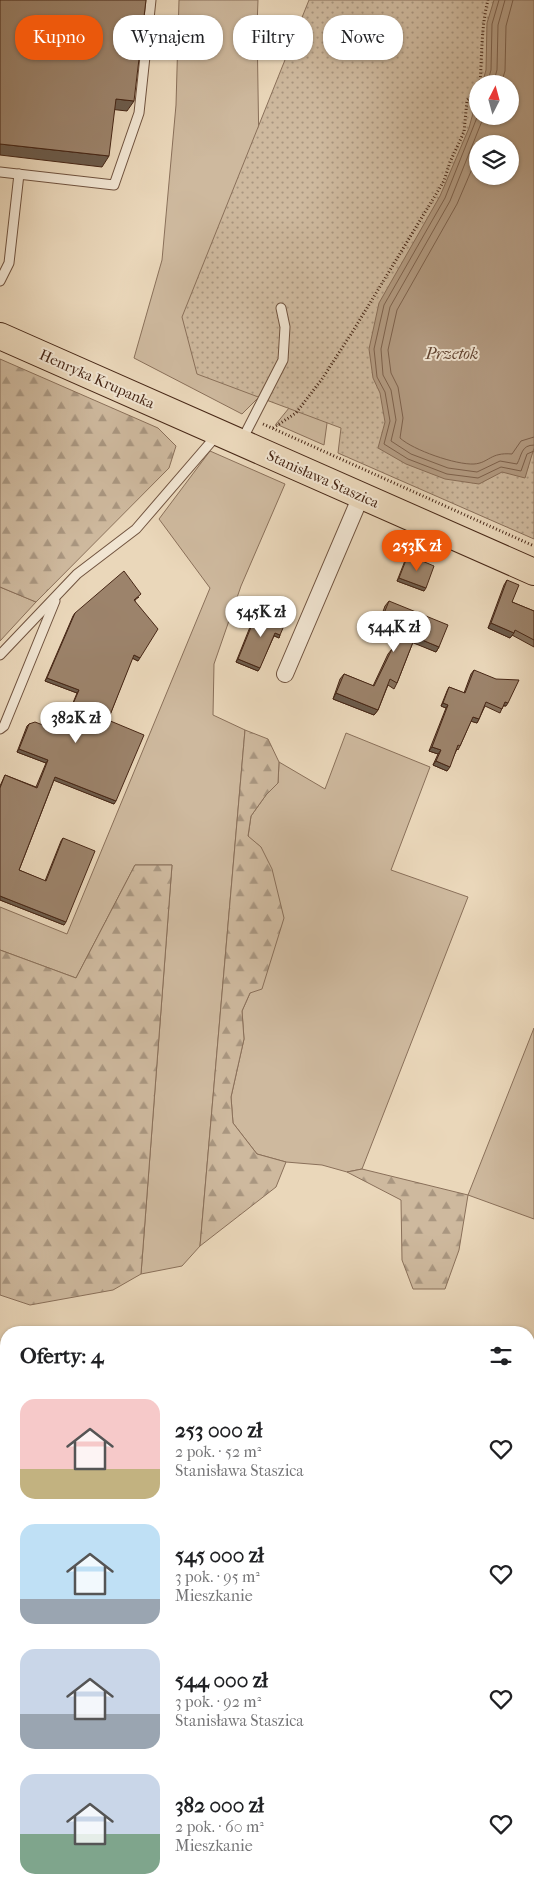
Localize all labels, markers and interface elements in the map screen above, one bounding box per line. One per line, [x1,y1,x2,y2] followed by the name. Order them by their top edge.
[15,15,103,60] chip: Kupno
[113,15,223,60] chip: Wynajem
[233,15,313,60] chip: Filtry
[323,15,403,60] chip: Nowe
[469,75,519,125] north arrow
[469,75,519,185] map controls
[469,135,519,185] button: layers
[425,344,478,363] water label: Przetok
[37,346,158,413] street label: Henryka Krupanka
[264,446,383,512] street label: Stanisława Staszica
[371,530,463,572] pin: 253K zł
[393,536,441,555] text: 253K zł
[215,596,307,638] pin: 545K zł
[236,602,286,621] text: 545K zł
[348,610,440,653] pin: 544K zł
[368,617,420,636] text: 544K zł
[30,702,122,744] pin: 382K zł
[51,708,101,727] text: 382K zł
[487,1342,515,1370] icon: filters
[20,1344,103,1368] text: Oferty: 4
[175,1418,262,1442] text: 253 000 zł
[60,1419,120,1479] icon: home
[487,1435,515,1463] icon: heart
[175,1442,261,1461] text: 2 pok. · 52 m²
[175,1461,304,1480] text: Stanisława Staszica
[175,1543,264,1567] text: 545 000 zł
[60,1544,120,1604] icon: home
[487,1560,515,1588] icon: heart
[175,1567,260,1586] text: 3 pok. · 95 m²
[175,1586,253,1605] text: Mieszkanie
[175,1668,268,1692] text: 544 000 zł
[60,1669,120,1729] icon: home
[487,1685,515,1713] icon: heart
[175,1692,261,1711] text: 3 pok. · 92 m²
[175,1711,304,1730] text: Stanisława Staszica
[175,1793,264,1817] text: 382 000 zł
[60,1794,120,1854] icon: home
[487,1810,515,1838] icon: heart
[175,1817,264,1836] text: 2 pok. · 60 m²
[175,1836,253,1855] text: Mieszkanie

